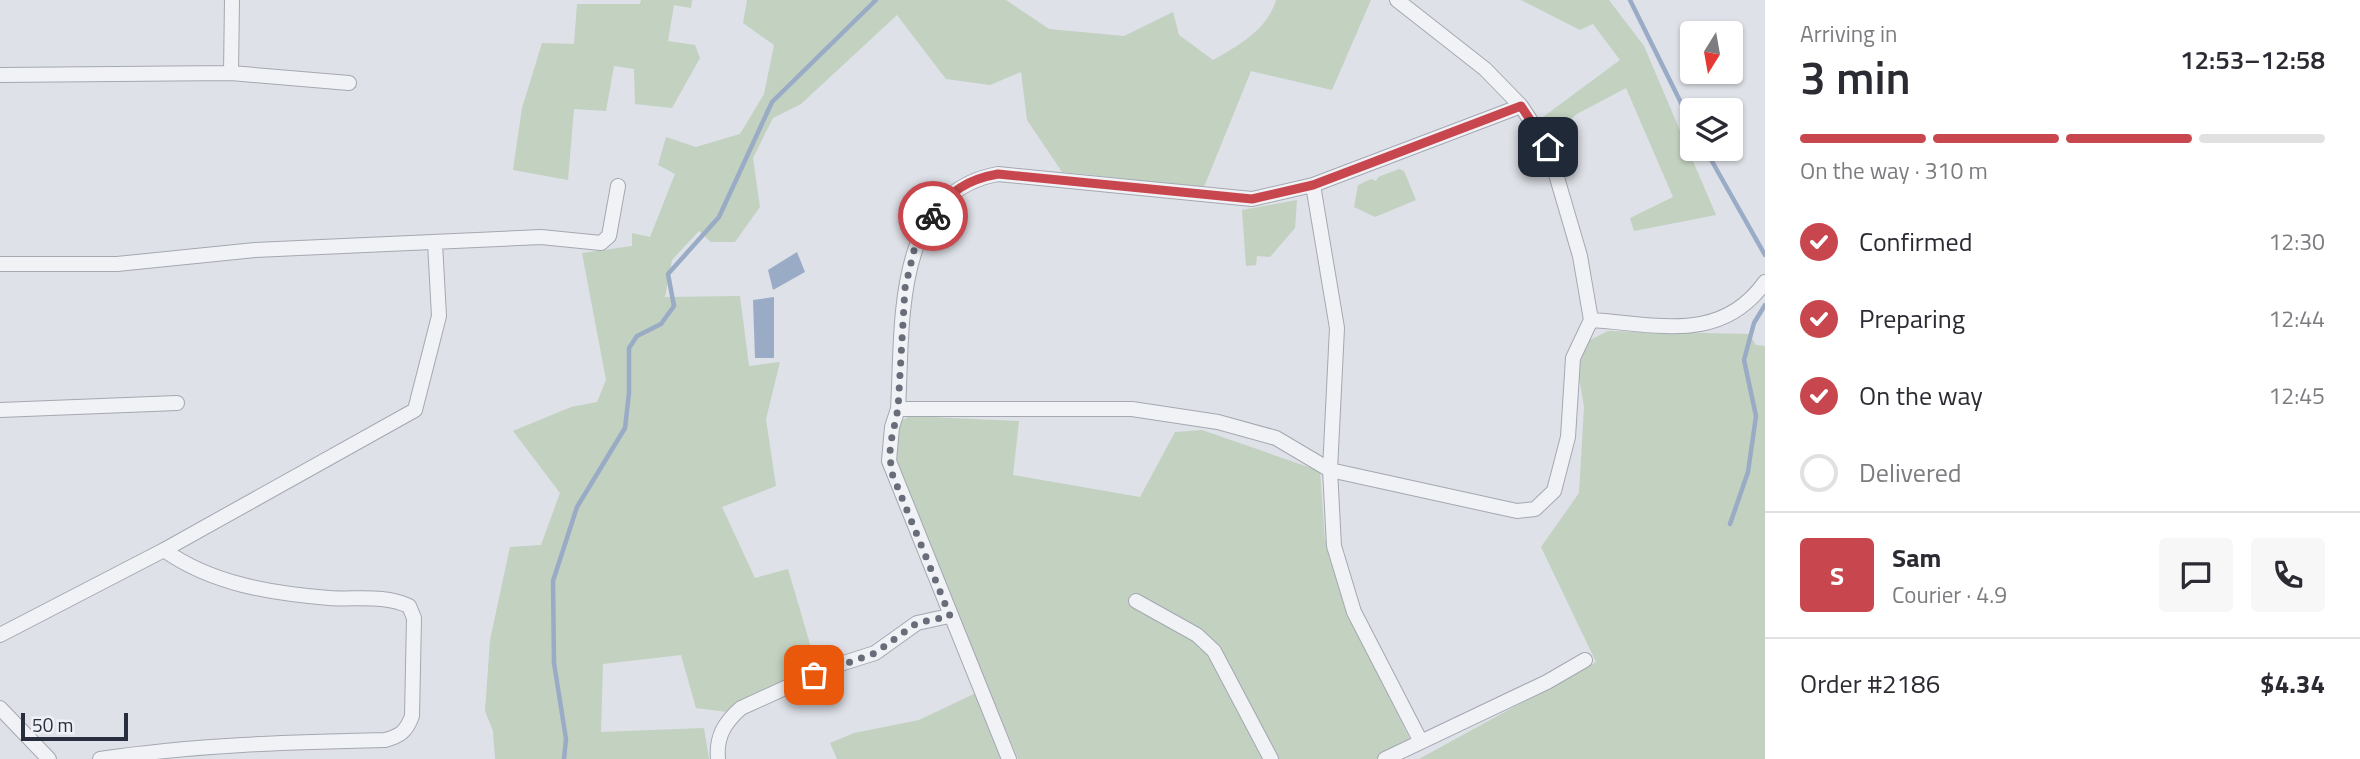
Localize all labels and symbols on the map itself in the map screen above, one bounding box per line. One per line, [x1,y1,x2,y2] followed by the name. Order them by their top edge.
[1680,21,1743,84] north arrow
[1518,117,1578,177] pin
[898,181,968,251] courier
[784,645,844,705] pin
[21,710,128,742] scale bar

